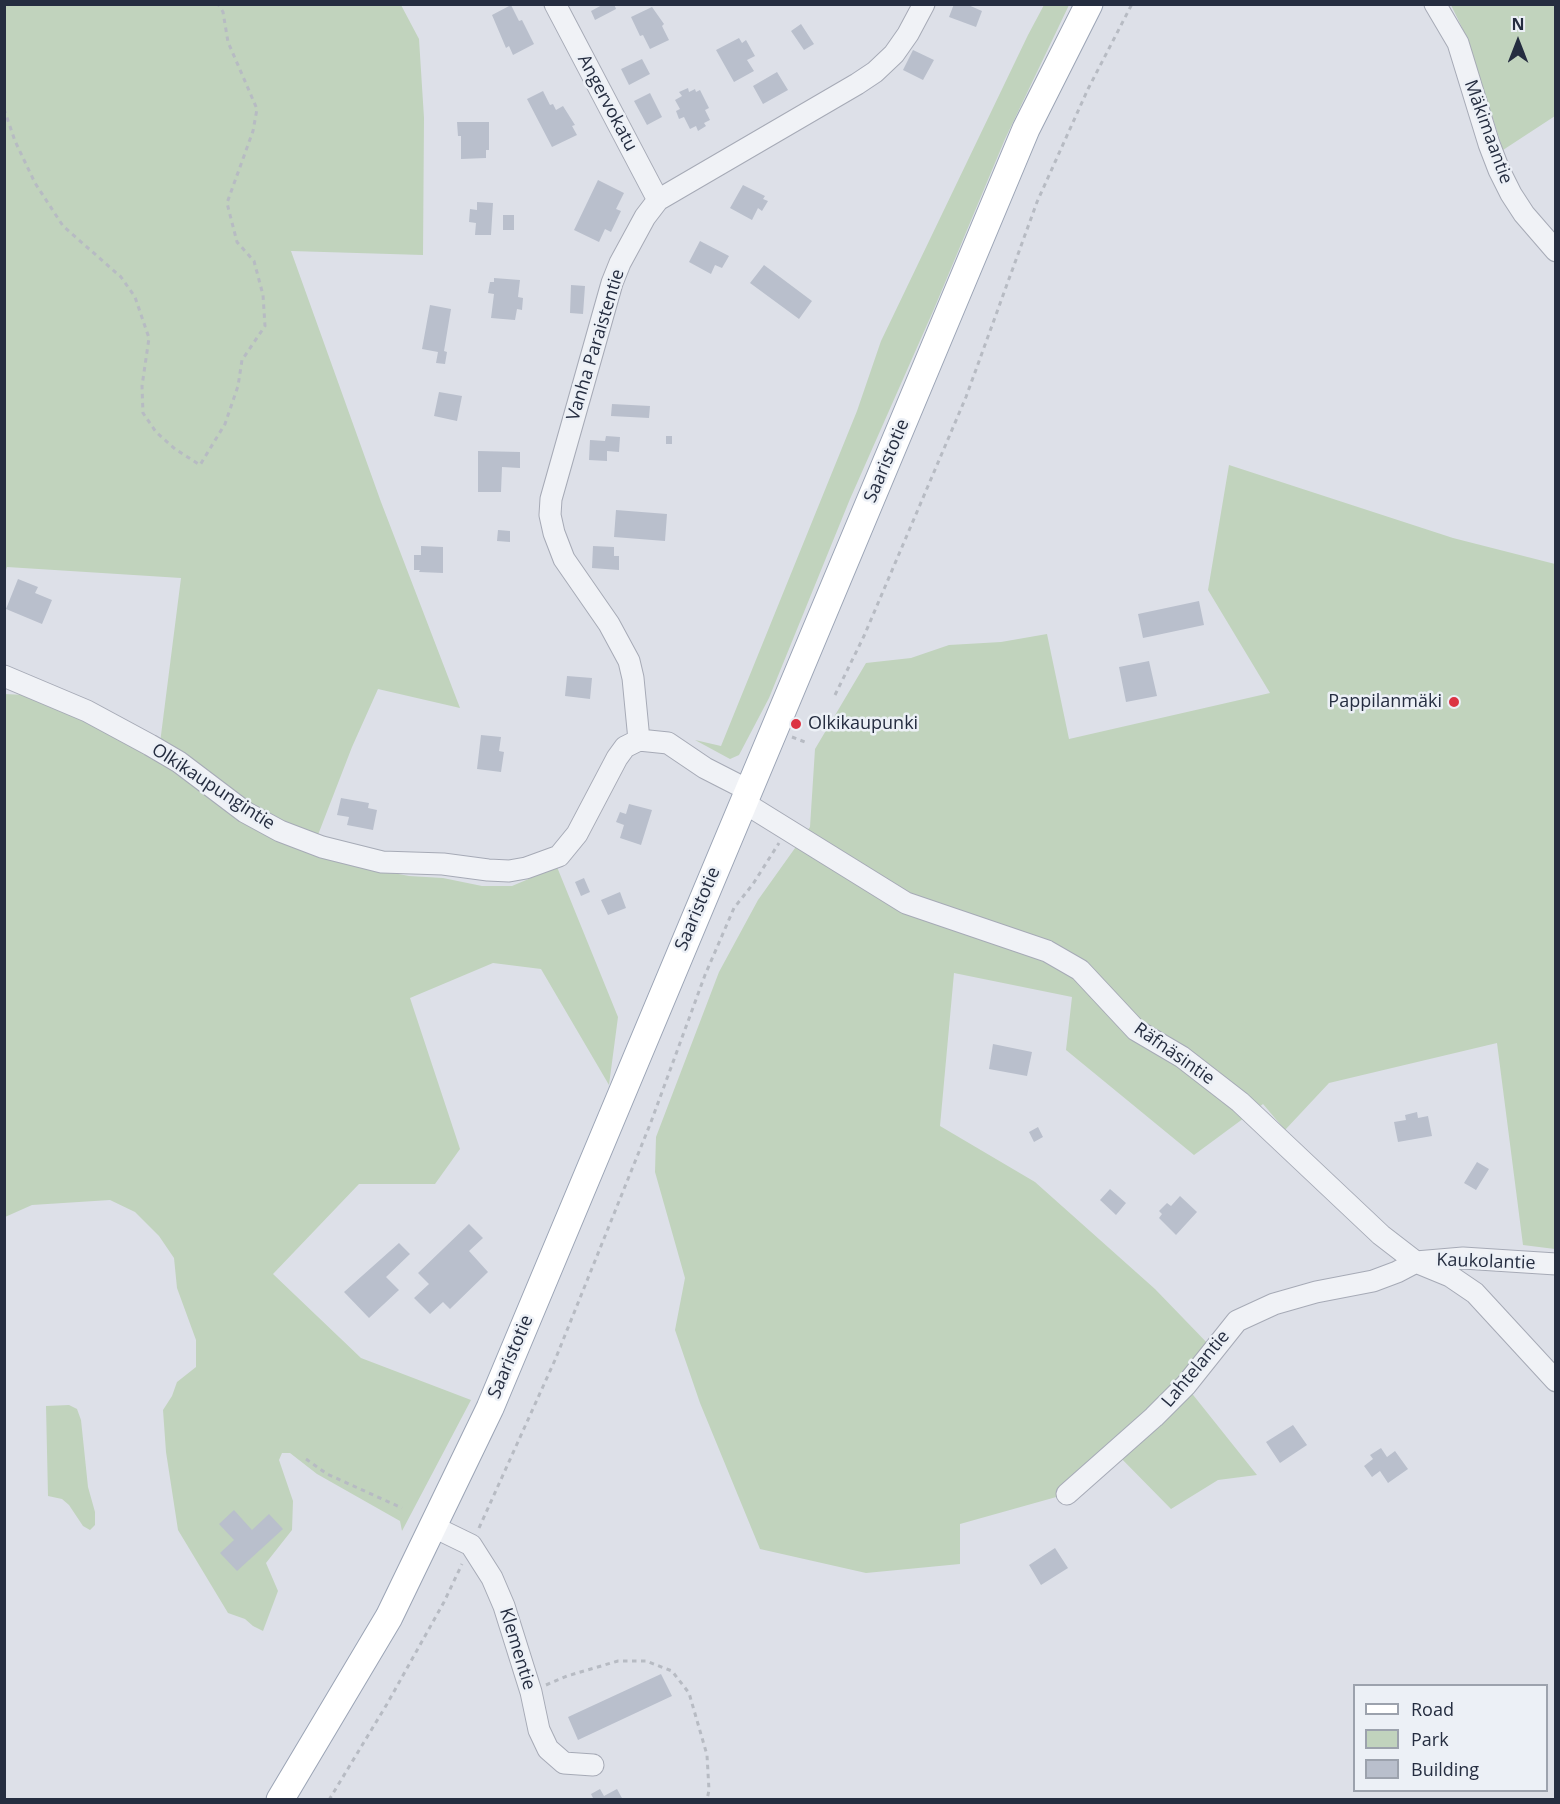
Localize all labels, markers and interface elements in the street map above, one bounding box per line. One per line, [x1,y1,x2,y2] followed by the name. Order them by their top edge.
[1488,12,1548,72] north arrow
[1511,13,1525,35] text: N
[572,51,642,155] street label: Angervokatu
[1459,77,1517,187] street label: Mäkimaantie
[563,267,629,423] street label: Vanha Paraistentie
[860,416,914,506] street label: Saaristotie
[1328,691,1442,713] place label: Pappilanmäki
[1447,695,1461,709] marker: Pappilanmäki
[808,713,918,735] place label: Olkikaupunki
[789,717,803,731] marker: Olkikaupunki
[147,739,279,835] street label: Olkikaupungintie
[671,864,725,954] street label: Saaristotie
[1130,1018,1218,1090] street label: Räfnäsintie
[1436,1249,1536,1275] street label: Kaukolantie
[484,1312,538,1402] street label: Saaristotie
[1158,1326,1234,1412] street label: Lahtelantie
[494,1605,540,1693] street label: Klementie
[1353,1684,1548,1792] legend
[1411,1697,1454,1721] text: Road
[1411,1727,1449,1751] text: Park
[1411,1757,1479,1781] text: Building

